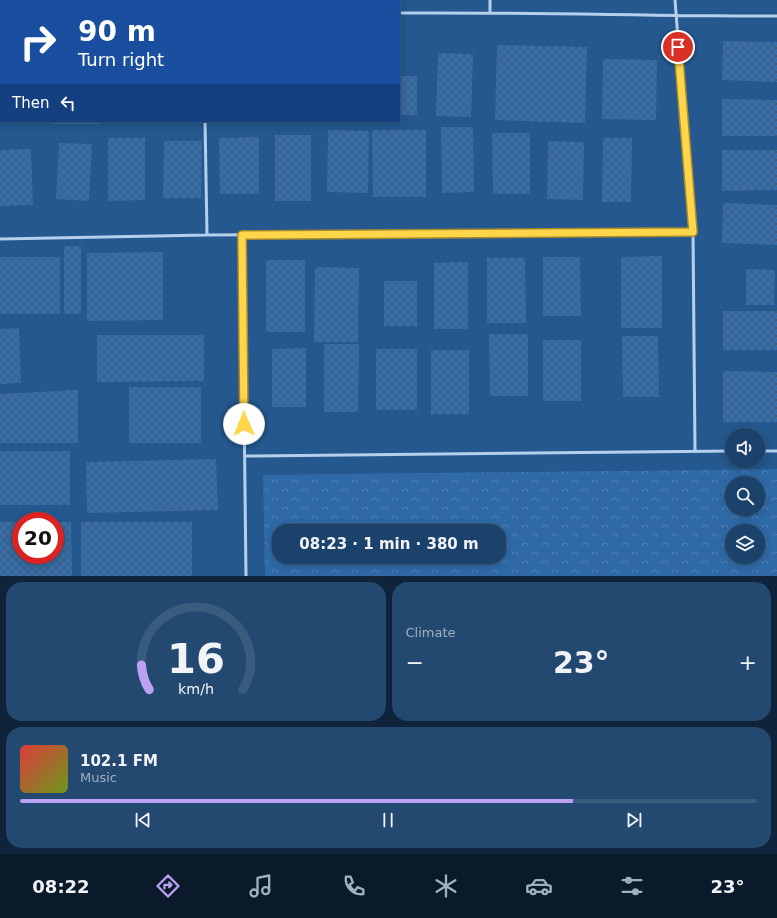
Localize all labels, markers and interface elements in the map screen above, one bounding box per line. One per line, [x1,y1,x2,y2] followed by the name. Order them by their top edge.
[78,15,156,48] text: 90 m
[12,16,64,68] icon: right
[661,30,695,64] pin
[667,36,689,58] icon: arrive
[78,49,164,70] text: Turn right
[57,92,79,114] icon: left
[12,94,49,112] text: Then
[223,403,265,445] position arrow
[725,428,765,564] map controls
[725,428,765,468] button: sound
[725,476,765,516] button: search
[12,512,64,564] speed limit sign: 20
[725,524,765,564] button: layers
[299,535,479,553] text: 08:23 · 1 min · 380 m
[406,625,456,640] text: Climate
[167,633,225,682] text: 16
[553,645,610,680] text: 23°
[406,650,424,675] text: −
[739,650,757,675] text: +
[178,680,214,696] text: km/h
[80,752,158,770] text: 102.1 FM
[80,770,117,785] text: Music
[132,809,154,831] icon: previous
[377,809,399,831] icon: pause
[623,809,645,831] icon: next
[154,872,182,900] icon: directions
[247,872,275,900] icon: music
[340,872,368,900] icon: phone
[432,872,460,900] icon: climate
[525,872,553,900] icon: car
[618,872,646,900] icon: filters
[32,876,90,897] text: 08:22
[711,876,745,897] text: 23°

